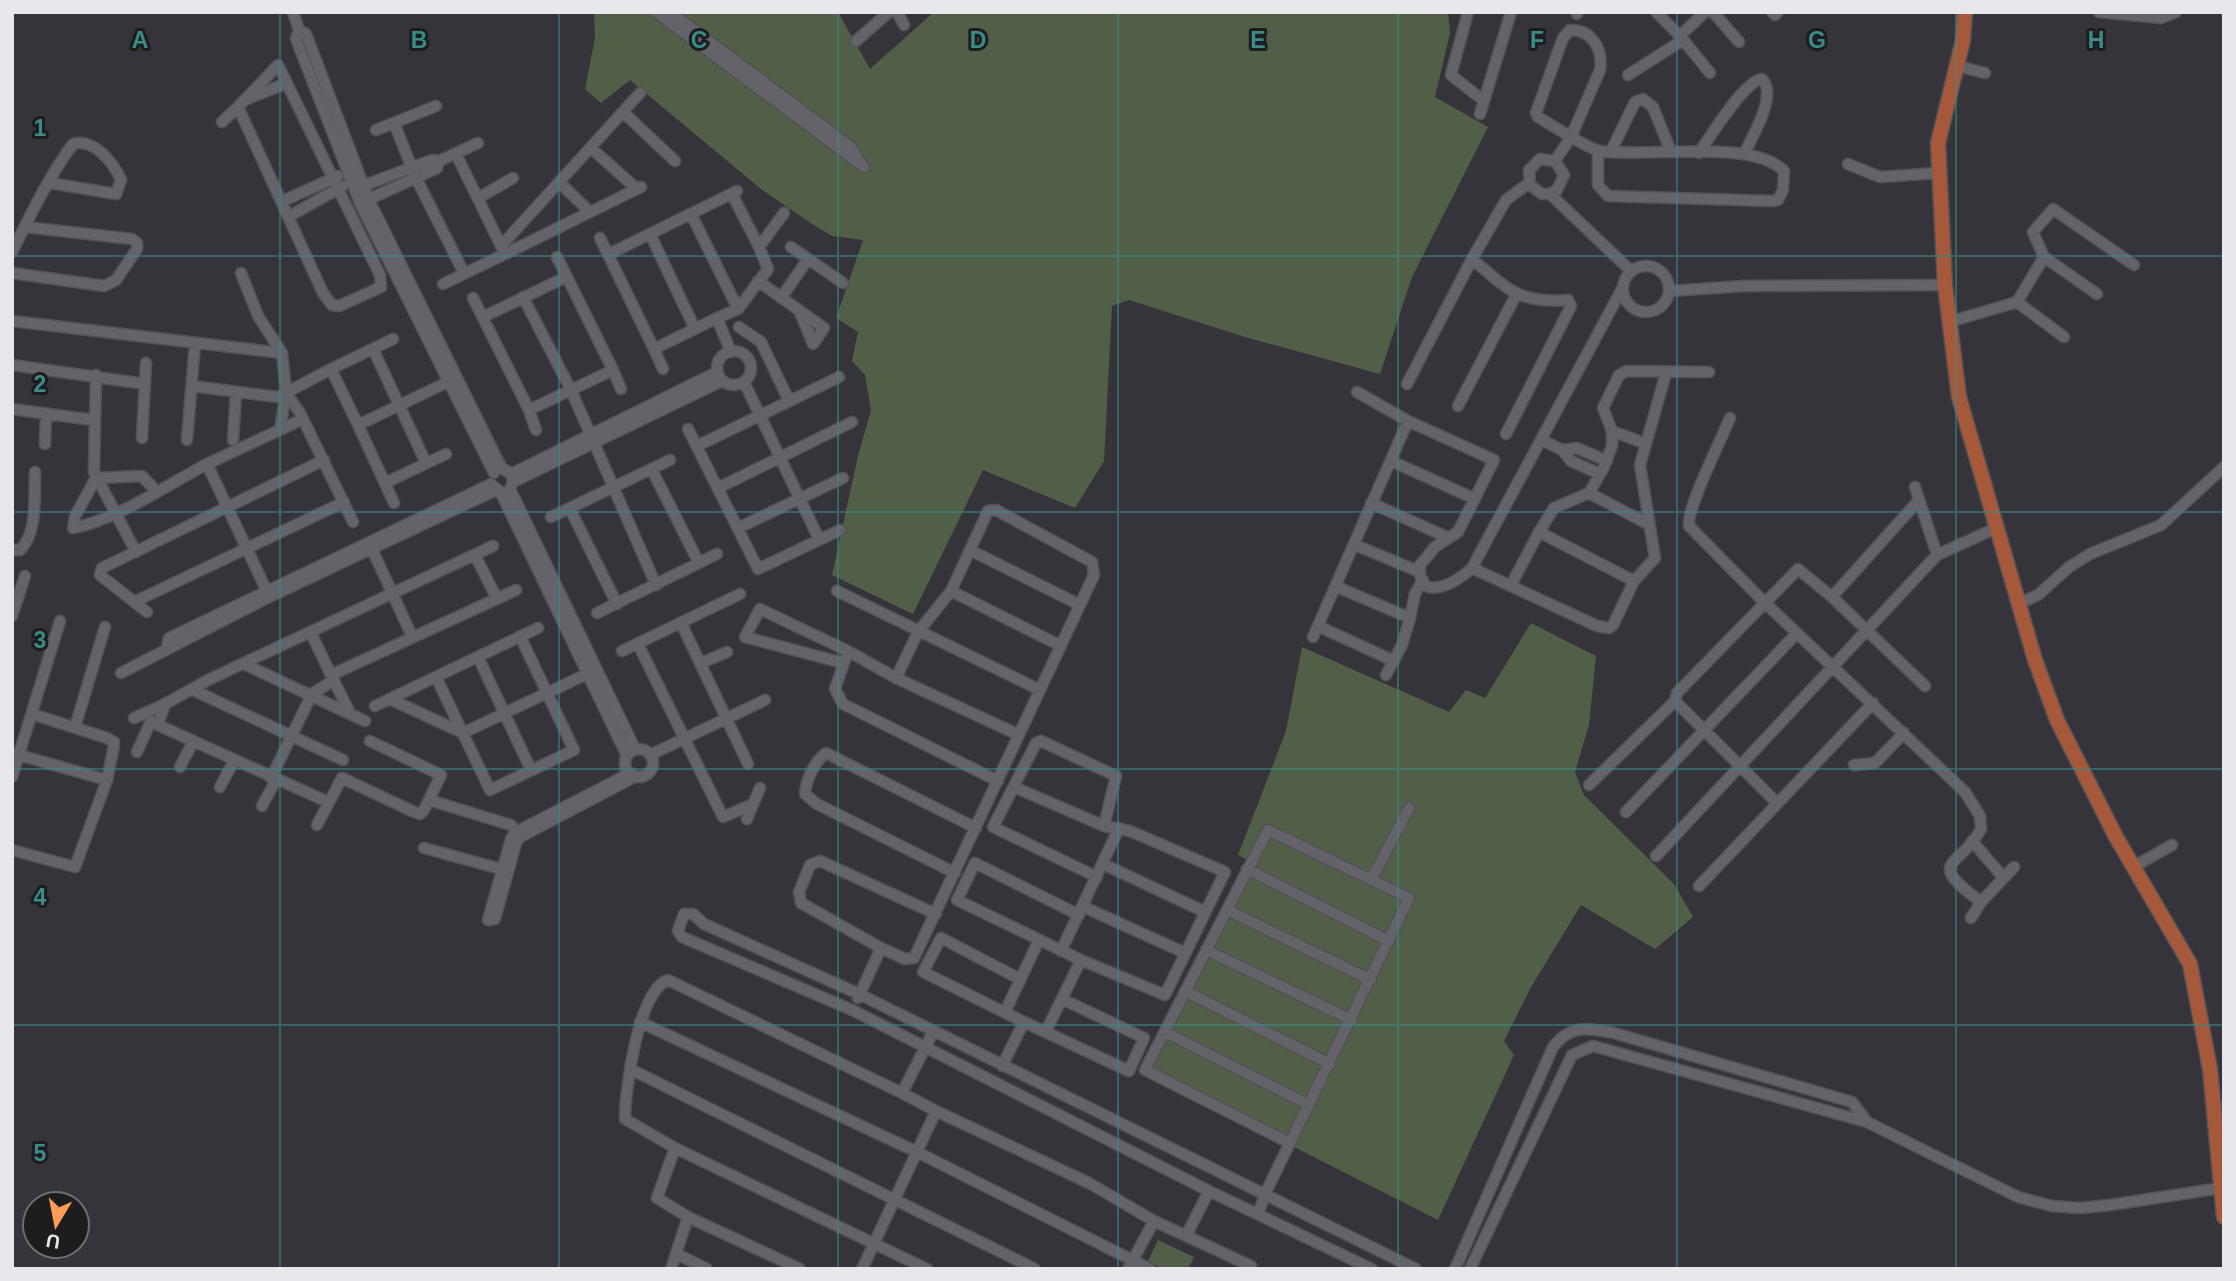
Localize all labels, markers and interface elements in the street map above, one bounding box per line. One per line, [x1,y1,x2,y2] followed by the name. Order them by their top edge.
[132,27,148,53] text: A
[411,27,427,53] text: B
[691,27,707,53] text: C
[970,27,986,53] text: D
[1250,27,1266,53] text: E
[1530,27,1544,53] text: F
[1808,27,1826,53] text: G
[2088,27,2104,53] text: H
[34,115,47,141] text: 1
[34,371,46,397] text: 2
[34,627,46,653] text: 3
[34,884,47,910] text: 4
[34,1140,47,1166] text: 5
[21,1190,91,1260] north arrow
[45,1230,62,1253] text: U

